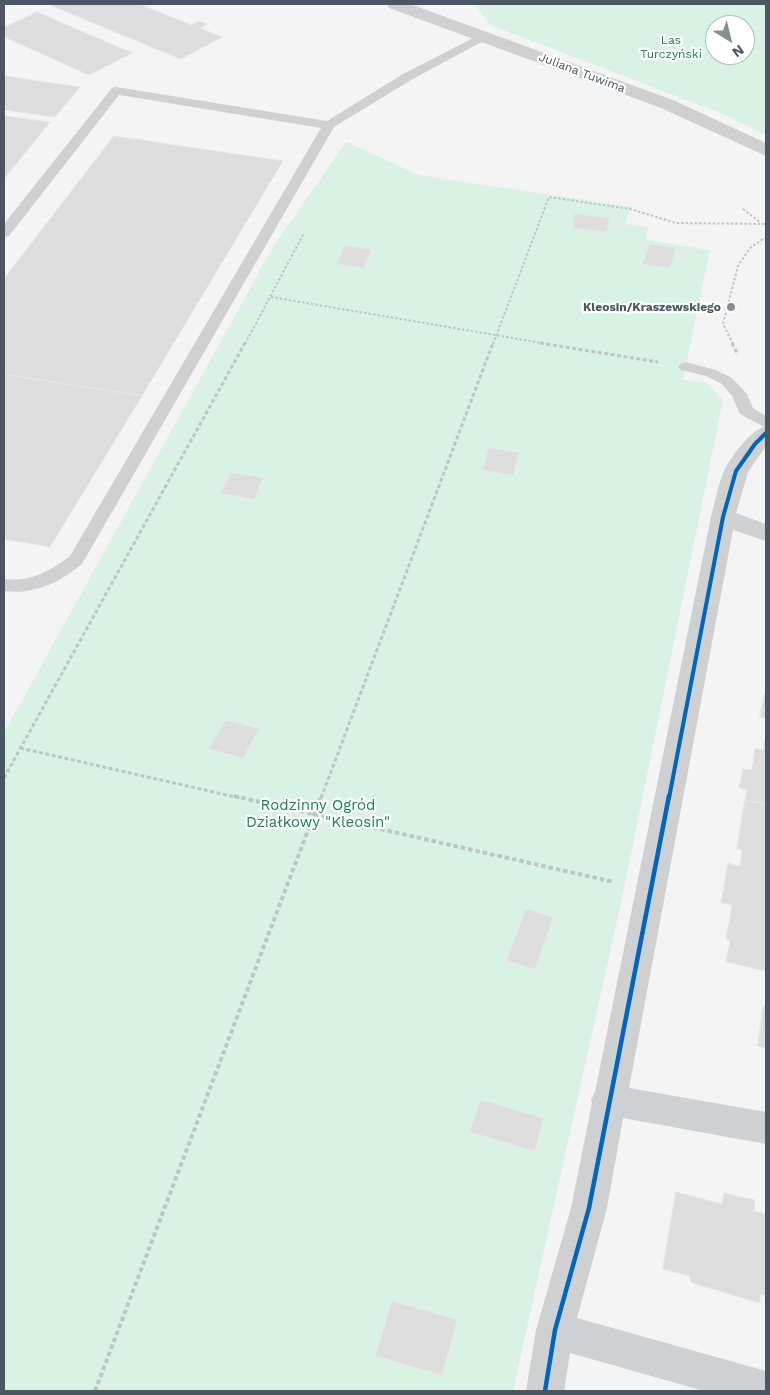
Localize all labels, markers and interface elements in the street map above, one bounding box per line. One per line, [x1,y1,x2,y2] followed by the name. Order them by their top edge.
[705,15,755,65] north arrow
[640,33,702,61] park label: Las Turczyński
[729,42,747,61] text: N
[537,50,627,96] street label: Juliana Tuwima
[583,300,721,314] place label: Kleosin/Kraszewskiego
[725,301,737,313] marker: Kleosin/Kraszewskiego
[246,797,390,832] park label: Rodzinny Ogród Działkowy "Kleosin"

